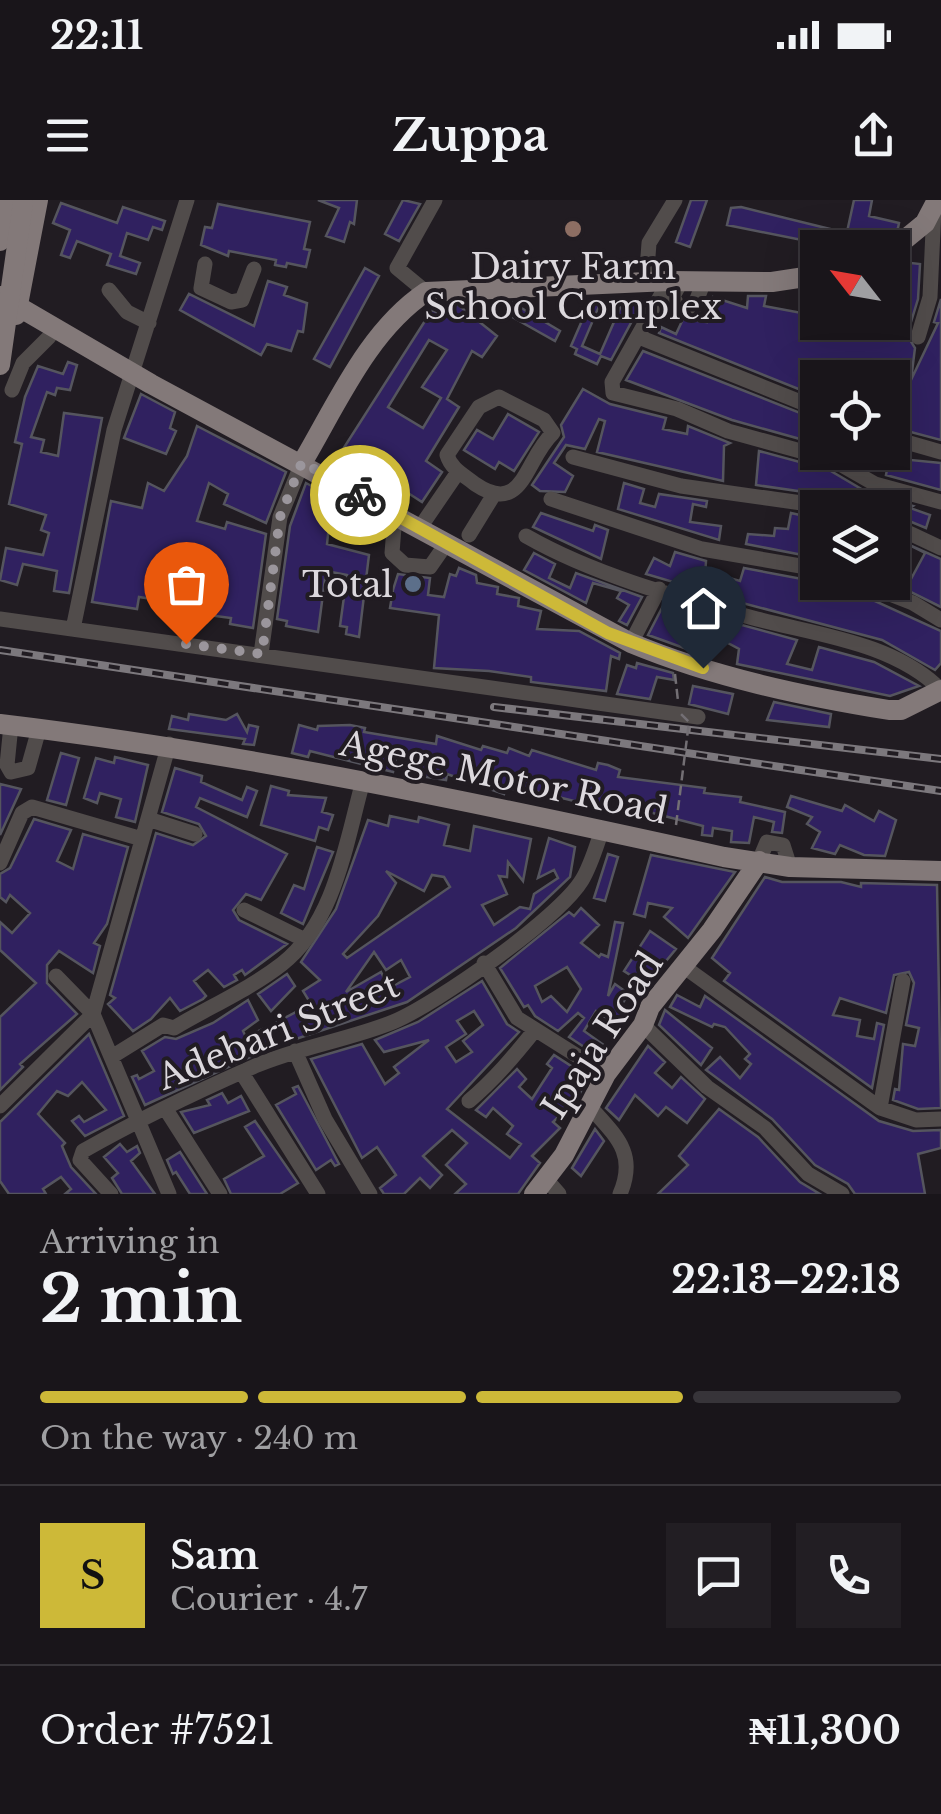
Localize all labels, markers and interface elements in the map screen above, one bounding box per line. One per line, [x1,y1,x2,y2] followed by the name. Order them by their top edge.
[50,12,143,59] text: 22:11
[393,107,548,163] text: Zuppa
[40,108,95,163] icon: menu
[846,108,901,163] icon: share
[562,218,584,240] marker: Dairy Farm School Complex
[800,230,910,340] north arrow
[800,230,910,600] map controls
[424,245,722,328] place label: Dairy Farm School Complex
[800,360,910,470] button: locate
[310,445,410,545] courier
[333,468,388,523] icon: bike
[800,490,910,600] button: layers
[144,542,229,645] pin
[159,557,214,612] icon: bag
[302,563,393,606] place label: Total
[661,566,746,669] pin
[402,573,424,595] marker: Total
[676,581,731,636] icon: home
[335,721,672,833] street label: Agege Motor Road
[532,944,672,1126] street label: Ipaja Road
[150,963,405,1099] street label: Adebari Street
[40,1222,219,1262] text: Arriving in
[671,1256,901,1303] text: 22:13–22:18
[40,1259,242,1340] text: 2 min
[40,1418,358,1458] text: On the way · 240 m
[666,1523,771,1628] button: chat
[796,1523,901,1628] button: phone
[170,1532,259,1579] text: Sam
[80,1552,105,1599] text: S
[170,1579,367,1619] text: Courier · 4.7
[40,1707,275,1754] text: Order #7521
[749,1707,901,1754] text: ₦11,300

